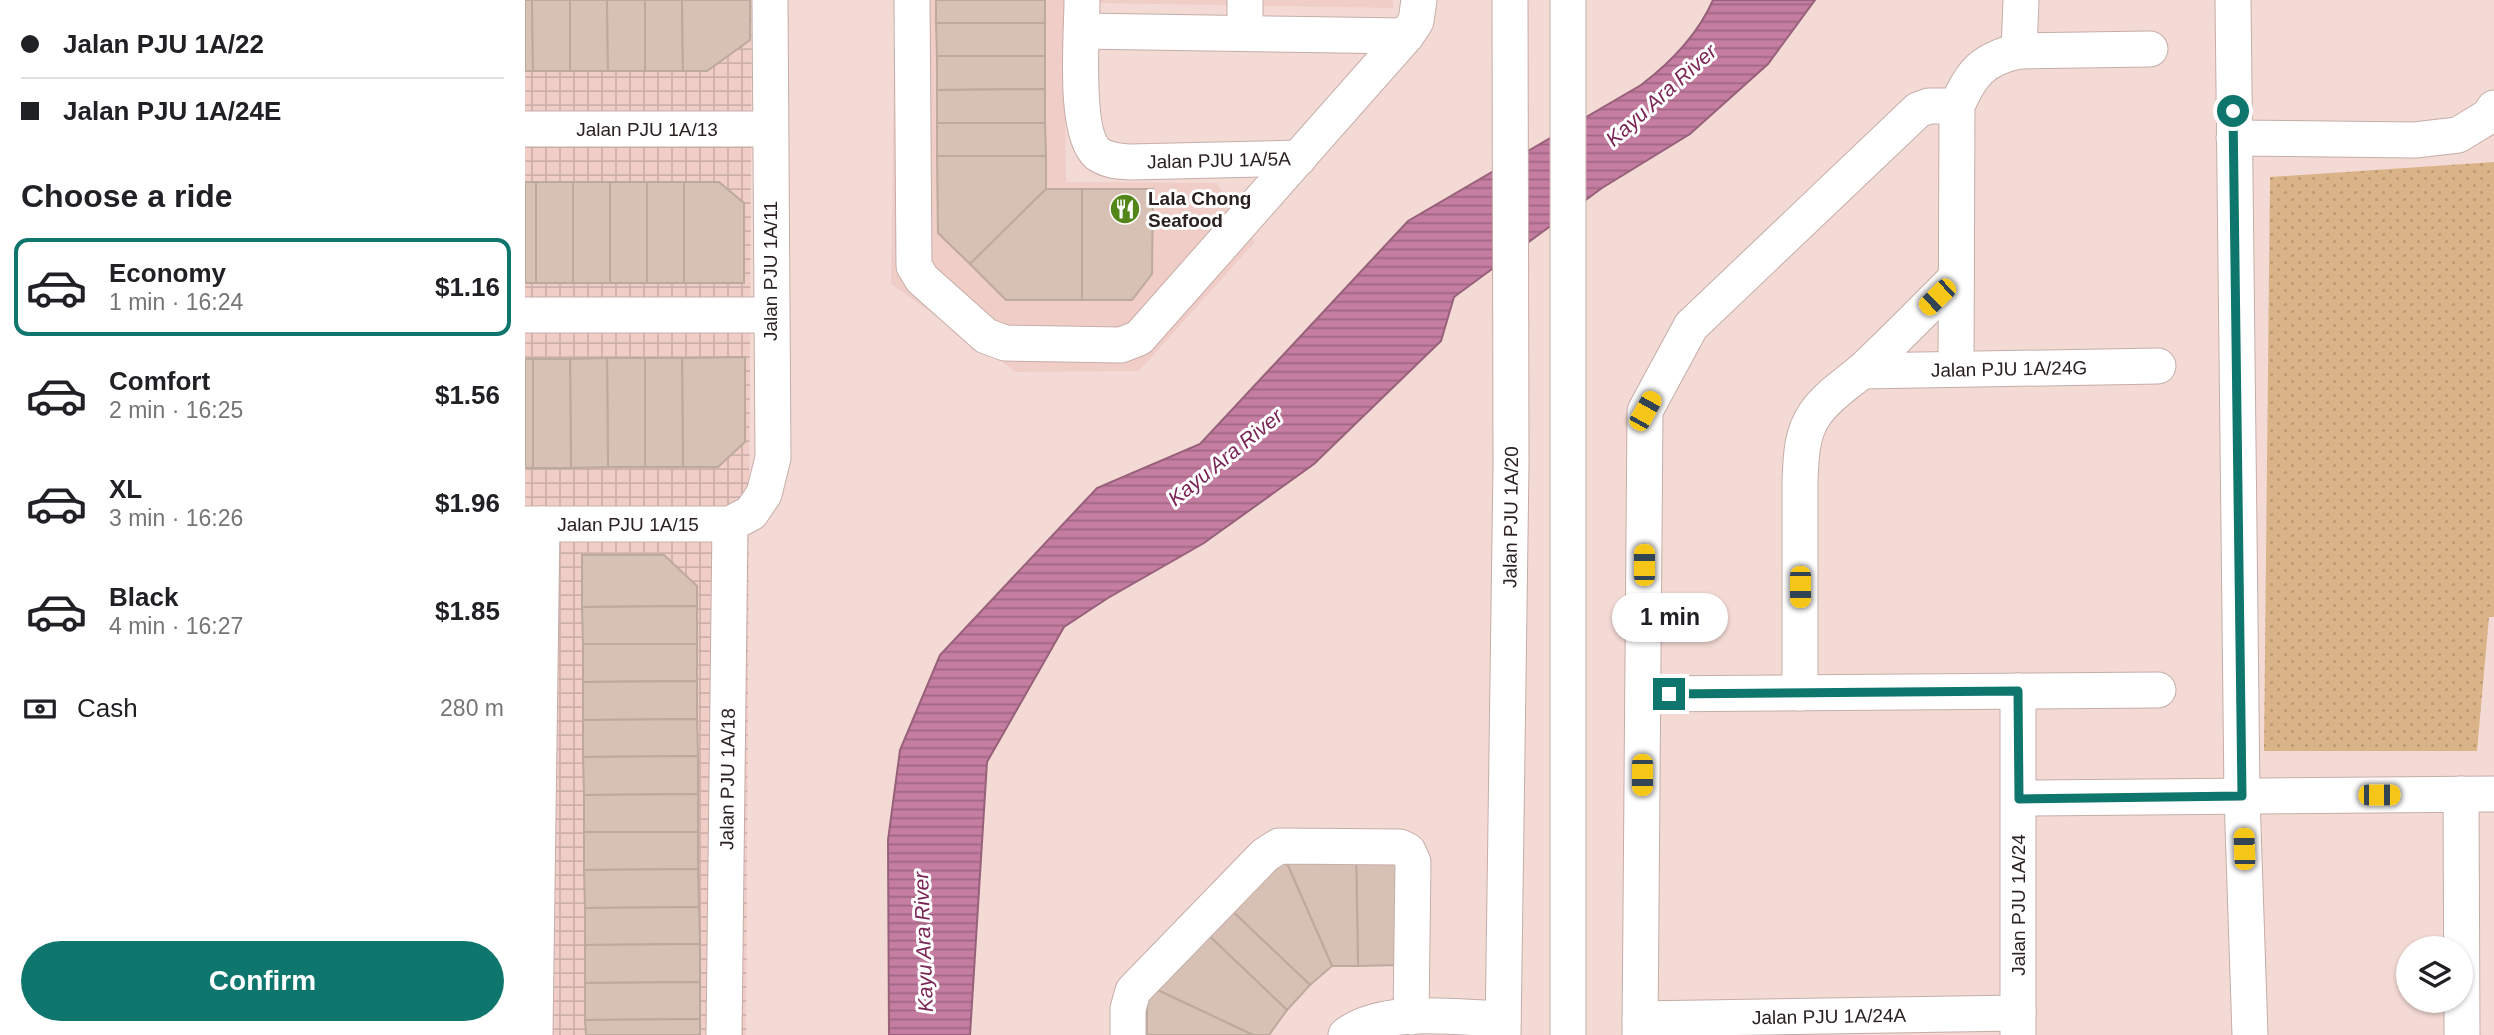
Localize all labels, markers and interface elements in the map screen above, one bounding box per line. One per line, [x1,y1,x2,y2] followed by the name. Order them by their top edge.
[63,29,264,59] text: Jalan PJU 1A/22
[1601,39,1722,151] water label: Kayu Ara River
[2217,95,2249,127] route start
[63,96,281,126] text: Jalan PJU 1A/24E
[576,119,718,140] street label: Jalan PJU 1A/13
[1147,148,1291,172] street label: Jalan PJU 1A/5A
[21,178,233,214] text: Choose a ride
[1148,188,1251,231] place label: Lala Chong Seafood
[1108,192,1142,226] restaurant icon: Lala Chong Seafood
[760,201,781,341] street label: Jalan PJU 1A/11
[25,256,88,319] icon: car
[109,258,226,288] text: Economy
[435,272,500,302] text: $1.16
[1915,275,1960,319] car
[109,289,243,315] text: 1 min · 16:24
[1931,357,2087,380] street label: Jalan PJU 1A/24G
[25,364,88,427] icon: car
[109,366,210,396] text: Comfort
[435,380,500,410] text: $1.56
[1626,388,1665,434] car
[109,397,243,423] text: 2 min · 16:25
[1163,403,1288,510] water label: Kayu Ara River
[1499,446,1522,588] street label: Jalan PJU 1A/20
[25,472,88,535] icon: car
[109,474,142,504] text: XL
[435,488,500,518] text: $1.96
[109,505,243,531] text: 3 min · 16:26
[557,514,699,535] street label: Jalan PJU 1A/15
[1634,544,1655,586] car
[1790,566,1811,608] car
[25,580,88,643] icon: car
[109,582,178,612] text: Black
[1611,592,1727,642] callout: 1 min
[435,596,500,626] text: $1.85
[1640,604,1700,630] text: 1 min
[109,613,243,639] text: 4 min · 16:27
[1653,678,1685,710] route end
[21,690,59,728] icon: cash
[77,693,138,723] text: Cash
[440,695,504,721] text: 280 m
[716,708,738,850] street label: Jalan PJU 1A/18
[1632,754,1653,796] car
[2359,785,2401,806] car
[2233,828,2256,870] car
[2008,834,2029,976] street label: Jalan PJU 1A/24
[909,870,937,1013] water label: Kayu Ara River
[2396,936,2473,1013] map controls
[2396,936,2473,1013] button: layers
[21,941,504,1021] button: Confirm
[1752,1004,1907,1028] street label: Jalan PJU 1A/24A

